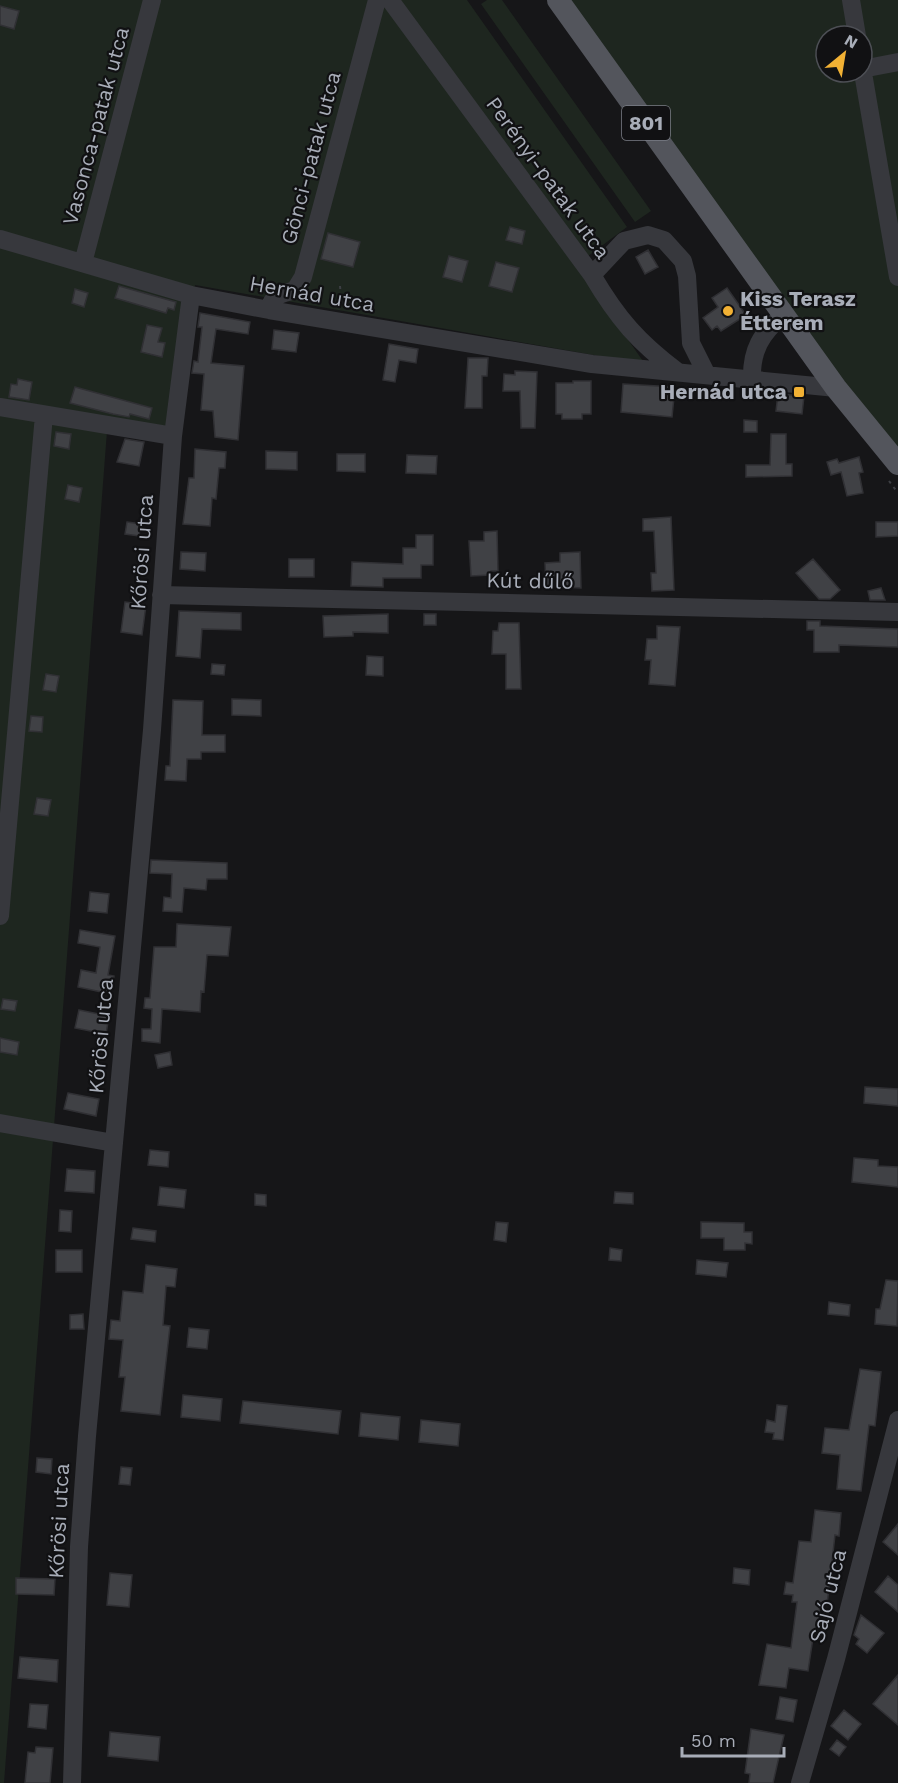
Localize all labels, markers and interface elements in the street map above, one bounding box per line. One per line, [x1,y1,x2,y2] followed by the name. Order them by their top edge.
[57,24,134,228] street label: Vasonca-patak utca
[814,24,874,84] north arrow
[841,30,861,53] text: N
[275,68,346,247] street label: Gönci-patak utca
[481,92,616,264] street label: Perényi-patak utca
[622,106,670,140] road number: 801
[248,270,377,317] street label: Hernád utca
[740,286,856,335] place label: Kiss Terasz Étterem
[721,304,735,318] marker: Kiss Terasz Étterem
[660,379,788,404] place label: Hernád utca
[792,385,806,399] marker: Hernád utca
[125,493,158,610] street label: Kőrösi utca
[486,567,574,594] street label: Kút dűlő
[83,977,118,1095] street label: Kőrösi utca
[43,1463,74,1579] street label: Kőrösi utca
[804,1546,851,1645] street label: Sajó utca
[682,1720,784,1758] scale bar
[691,1730,736,1751] text: 50 m

